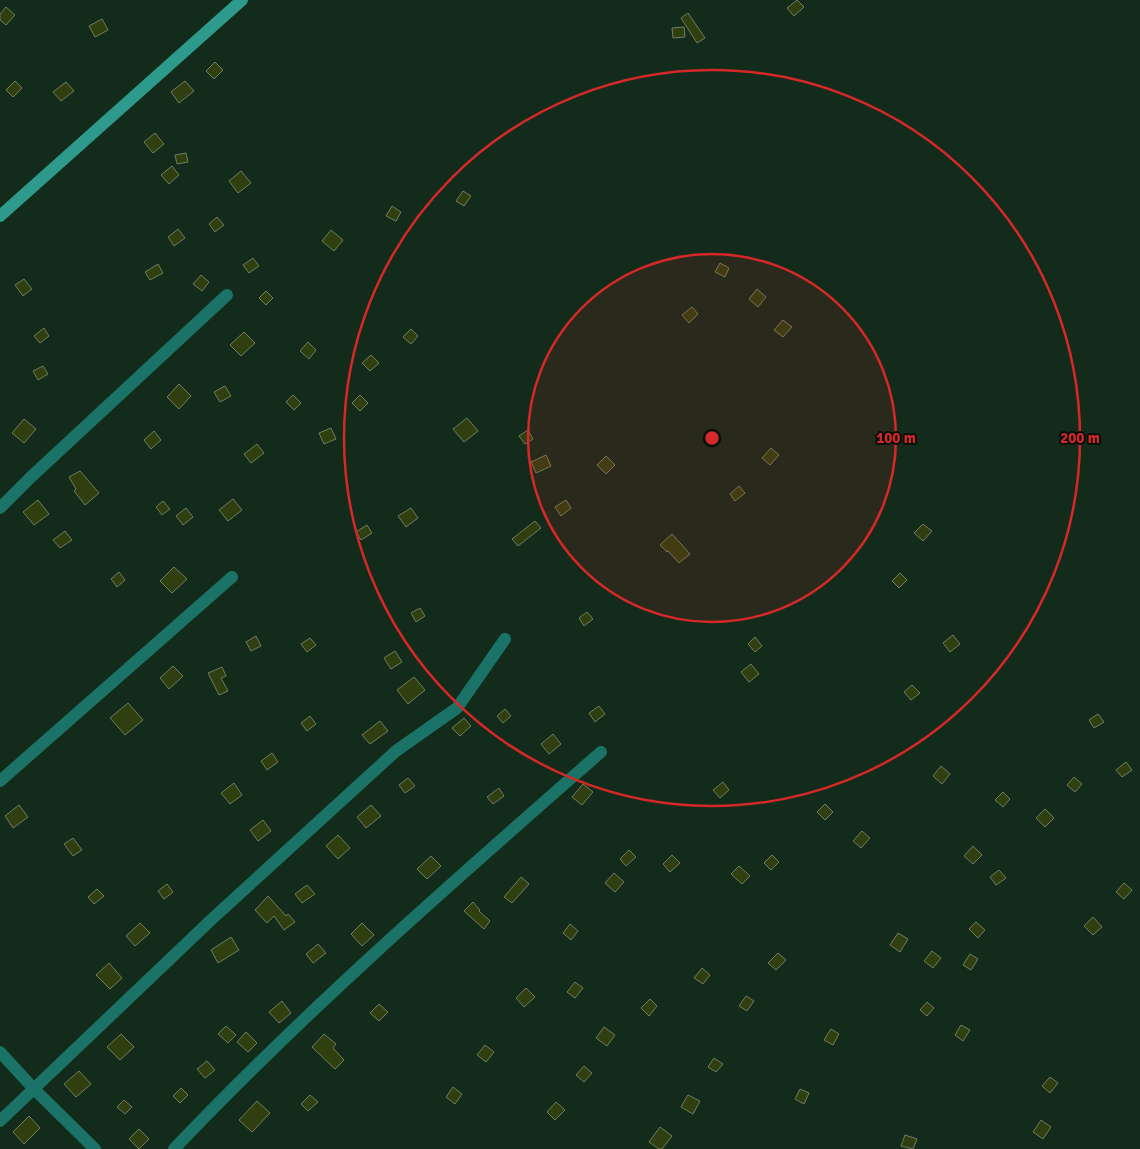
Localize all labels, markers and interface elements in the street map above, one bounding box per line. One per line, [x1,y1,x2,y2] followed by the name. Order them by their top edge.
[703,429,721,447] centre of rings
[876,429,916,447] text: 100 m
[1060,429,1100,447] text: 200 m

